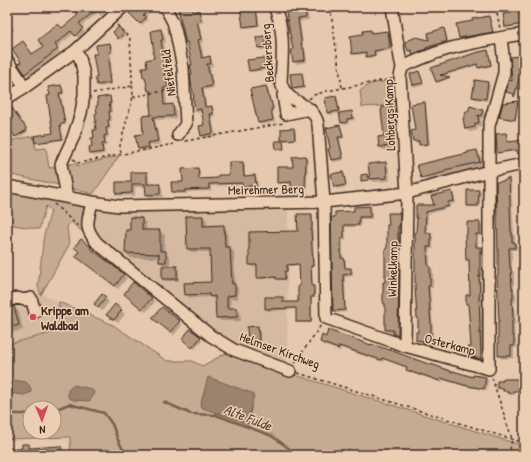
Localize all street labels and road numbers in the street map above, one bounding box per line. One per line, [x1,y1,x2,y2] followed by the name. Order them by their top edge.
[256,23,278,83] street label: Beckersberg
[156,49,180,97] street label: Niefelfeld
[379,79,399,151] street label: Lohbergs Kamp
[228,179,304,199] street label: Meirehmer Berg
[383,241,401,297] street label: Winkelkamp
[237,327,323,373] street label: Helmser Kirchweg
[423,329,478,360] street label: Osterkamp

